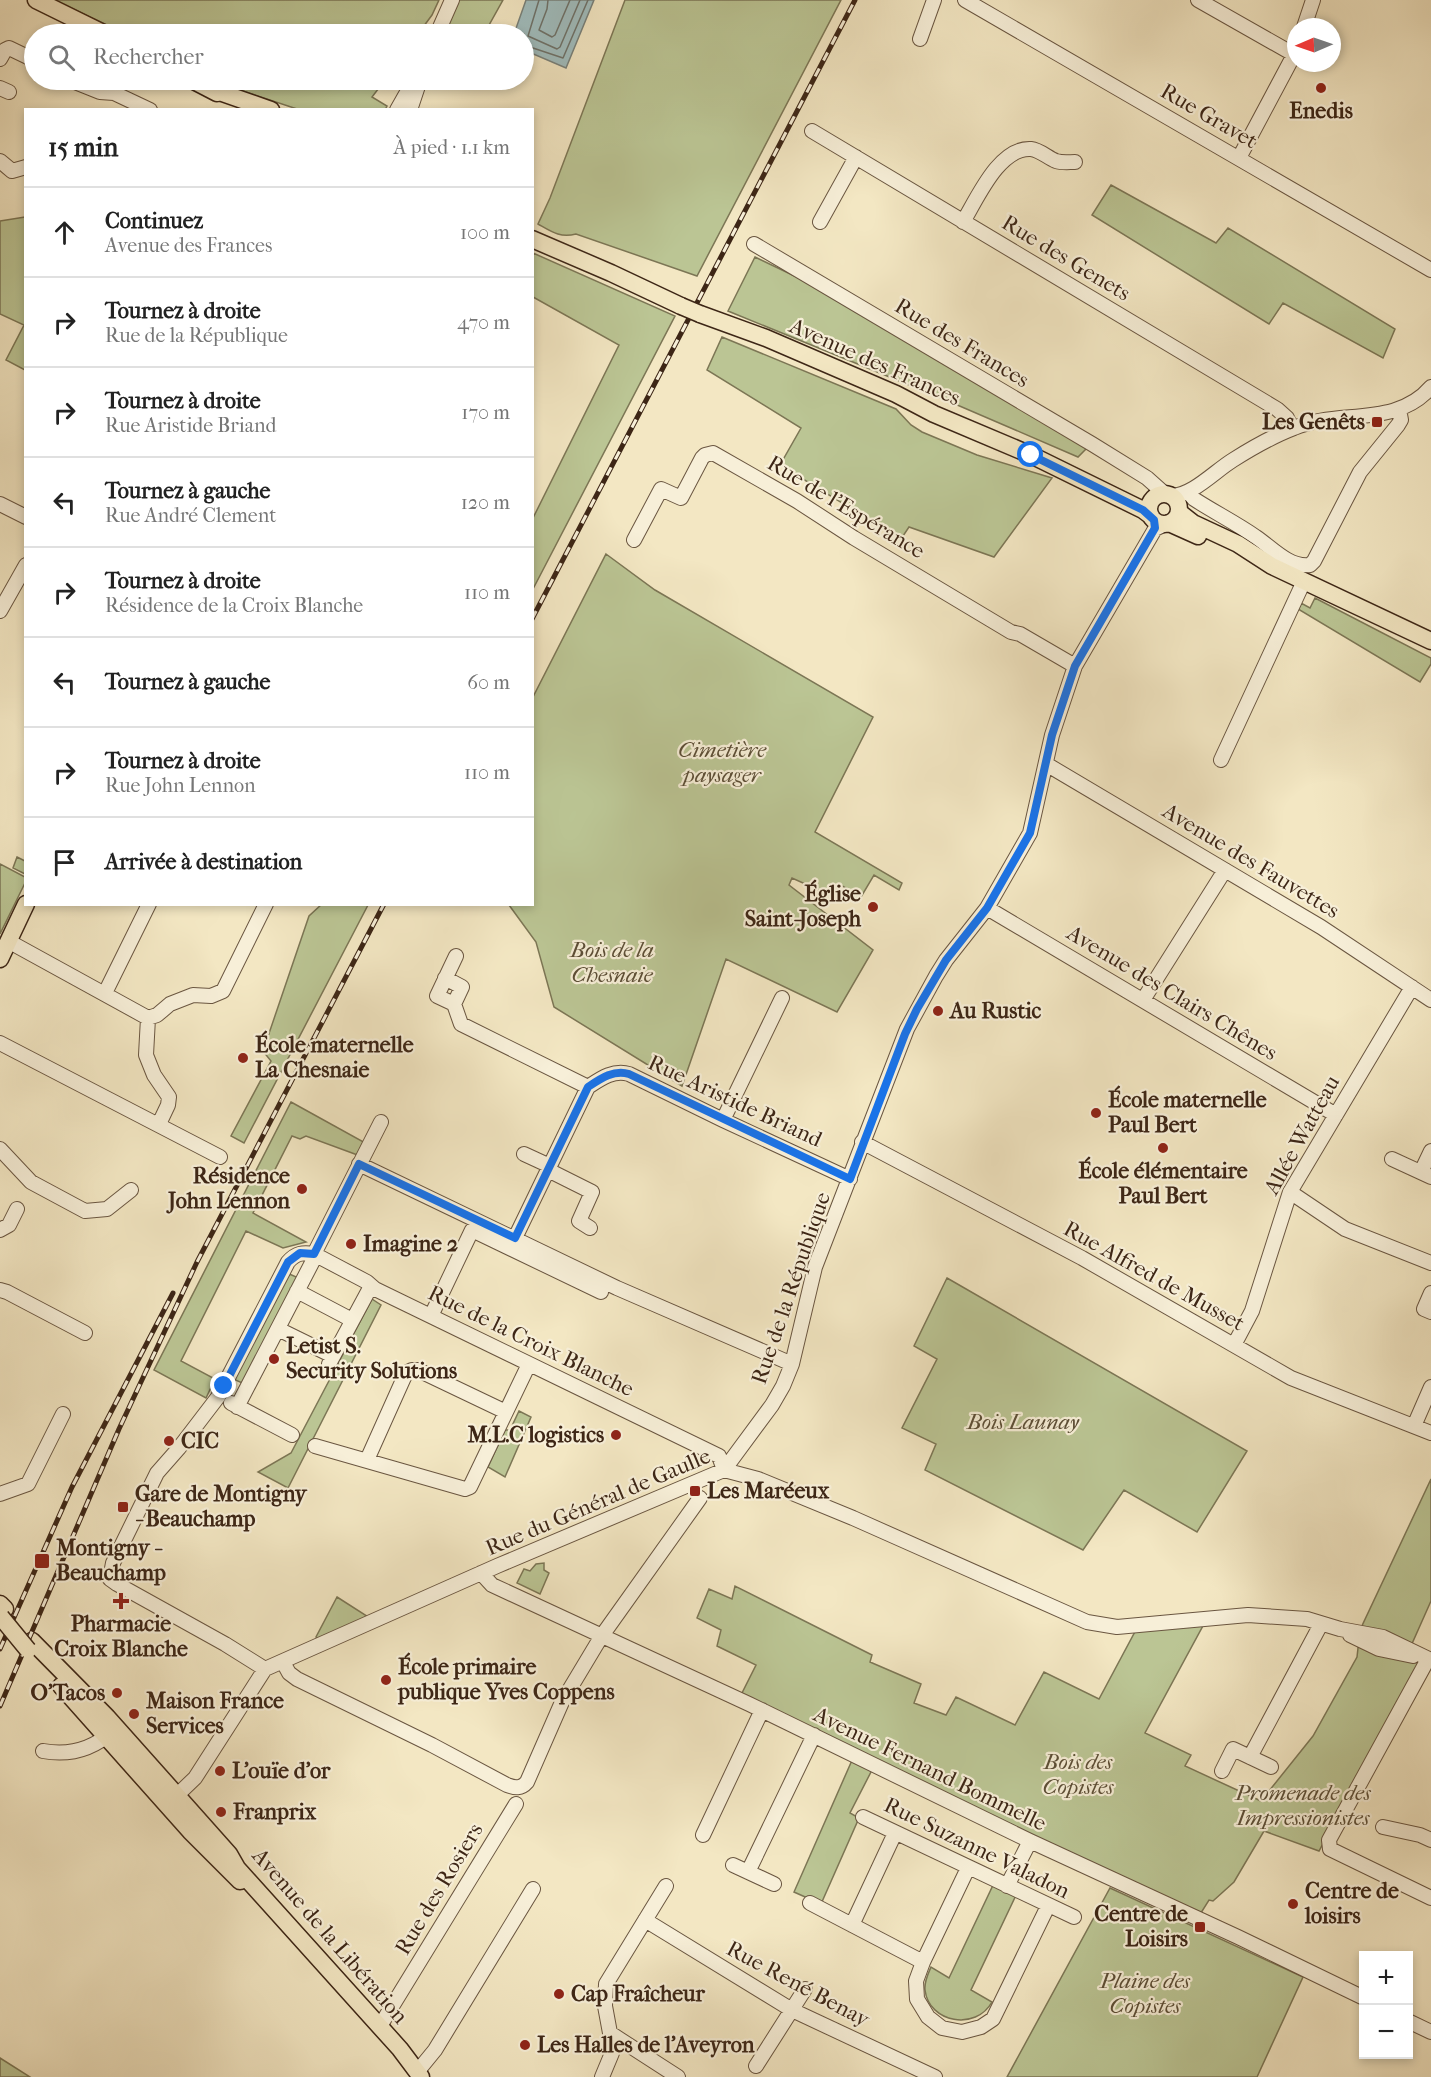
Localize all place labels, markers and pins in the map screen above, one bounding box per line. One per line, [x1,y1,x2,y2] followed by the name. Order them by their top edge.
[1314,81,1328,95] marker: Enedis
[1289,98,1353,124] place label: Enedis
[1262,409,1365,435] place label: Les Genêts
[1370,415,1384,429] marker: Les Genêts
[745,879,862,932] place label: Église Saint-Joseph
[866,900,880,914] marker: Église Saint-Joseph
[948,998,1042,1024] place label: Au Rustic
[931,1004,945,1018] marker: Au Rustic
[255,1030,414,1083] place label: École maternelle La Chesnaie
[236,1051,250,1065] marker: École maternelle La Chesnaie
[1108,1085,1267,1138] place label: École maternelle Paul Bert
[1089,1106,1103,1120] marker: École maternelle Paul Bert
[1156,1141,1170,1155] marker: École élémentaire Paul Bert
[1078,1156,1248,1209] place label: École élémentaire Paul Bert
[166,1163,290,1214] place label: Résidence John Lennon
[295,1182,309,1196] marker: Résidence John Lennon
[363,1231,458,1257] place label: Imagine 2
[344,1237,358,1251] marker: Imagine 2
[286,1333,457,1384] place label: Letist S. Security Solutions
[267,1352,281,1366] marker: Letist S. Security Solutions
[467,1422,604,1448] place label: M.L.C logistics
[181,1428,219,1454] place label: CIC
[609,1428,623,1442] marker: M.L.C logistics
[162,1434,176,1448] marker: CIC
[707,1478,830,1504] place label: Les Maréeux
[135,1481,308,1532] place label: Gare de Montigny - Beauchamp
[688,1484,702,1498] marker: Les Maréeux
[116,1500,130,1514] marker: Gare de Montigny - Beauchamp
[55,1535,166,1586] place label: Montigny - Beauchamp
[33,1552,51,1570] marker: Montigny - Beauchamp
[114,1594,128,1608] marker: Pharmacie Croix Blanche
[54,1611,188,1662] place label: Pharmacie Croix Blanche
[397,1652,615,1705] place label: École primaire publique Yves Coppens
[379,1673,393,1687] marker: École primaire publique Yves Coppens
[31,1680,105,1706] place label: O'Tacos
[110,1686,124,1700] marker: O'Tacos
[145,1688,284,1739] place label: Maison France Services
[127,1707,141,1721] marker: Maison France Services
[232,1758,331,1784] place label: L'ouïe d'or
[213,1764,227,1778] marker: L'ouïe d'or
[232,1799,317,1825] place label: Franprix
[214,1805,228,1819] marker: Franprix
[1304,1878,1399,1929] place label: Centre de loisirs
[1286,1897,1300,1911] marker: Centre de loisirs
[1094,1901,1188,1952] place label: Centre de Loisirs
[1193,1920,1207,1934] marker: Centre de Loisirs
[571,1981,705,2007] place label: Cap Fraîcheur
[552,1987,566,2001] marker: Cap Fraîcheur
[537,2032,755,2058] place label: Les Halles de l'Aveyron
[518,2038,532,2052] marker: Les Halles de l'Aveyron

